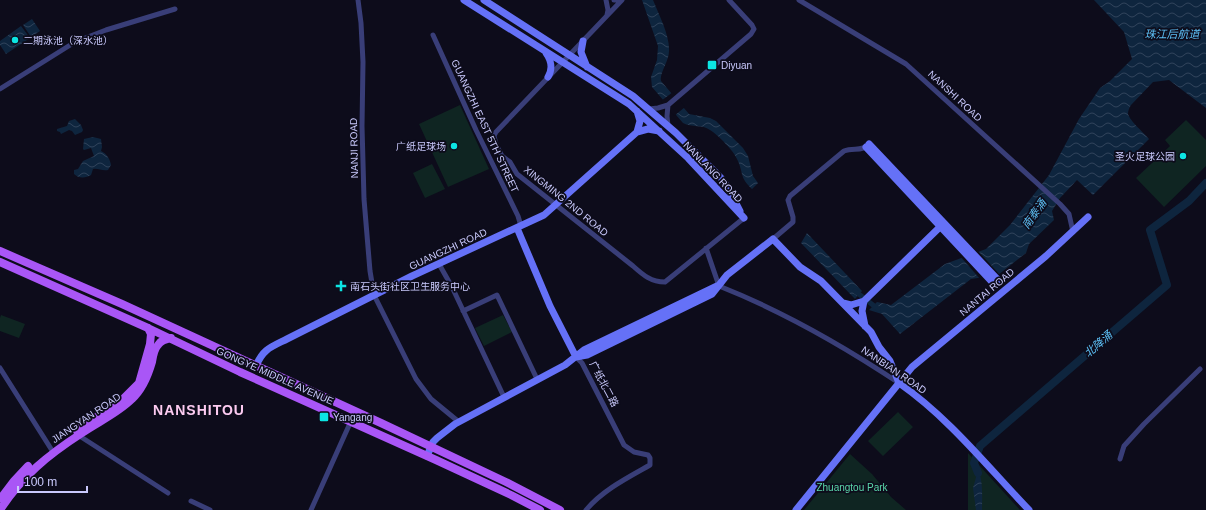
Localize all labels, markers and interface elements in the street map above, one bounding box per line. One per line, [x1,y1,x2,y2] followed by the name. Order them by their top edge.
[1145,28,1201,40] water label: 珠江后航道
[10,35,20,45] marker: 二期泳池（深水池）
[23,35,113,46] place label: 二期泳池（深水池）
[449,58,521,194] street label: GUANGZHI EAST 5TH STREET
[706,59,718,71] marker: Diyuan
[721,60,752,71] place label: Diyuan
[926,68,984,124] street label: NANSHI ROAD
[348,118,360,178] street label: NANJI ROAD
[681,139,745,205] street label: NANLANG ROAD
[396,141,446,152] place label: 广纸足球场
[449,141,459,151] marker: 广纸足球场
[1115,151,1175,162] place label: 圣火足球公园
[1178,151,1188,161] marker: 圣火足球公园
[522,164,610,238] street label: XINGMING 2ND ROAD
[1020,195,1050,231] water label: 南泰涌
[407,226,489,272] street label: GUANGZHI ROAD
[958,266,1016,318] street label: NANTAI ROAD
[335,280,347,292] marker: 南石头街社区卫生服务中心
[350,281,470,292] place label: 南石头街社区卫生服务中心
[1082,327,1116,359] water label: 北降涌
[859,344,929,396] street label: NANBIAN ROAD
[215,345,336,407] street label: GONGYE MIDDLE AVENUE
[587,359,621,409] street label: 广纸北二路
[49,391,123,445] street label: JIANGYAN ROAD
[153,402,245,418] district label: NANSHITOU
[318,411,330,423] marker: Yangang
[333,412,372,423] place label: Yangang
[18,468,87,494] scale bar
[24,475,57,489] text: 100 m
[816,482,889,493] park label: Zhuangtou Park

